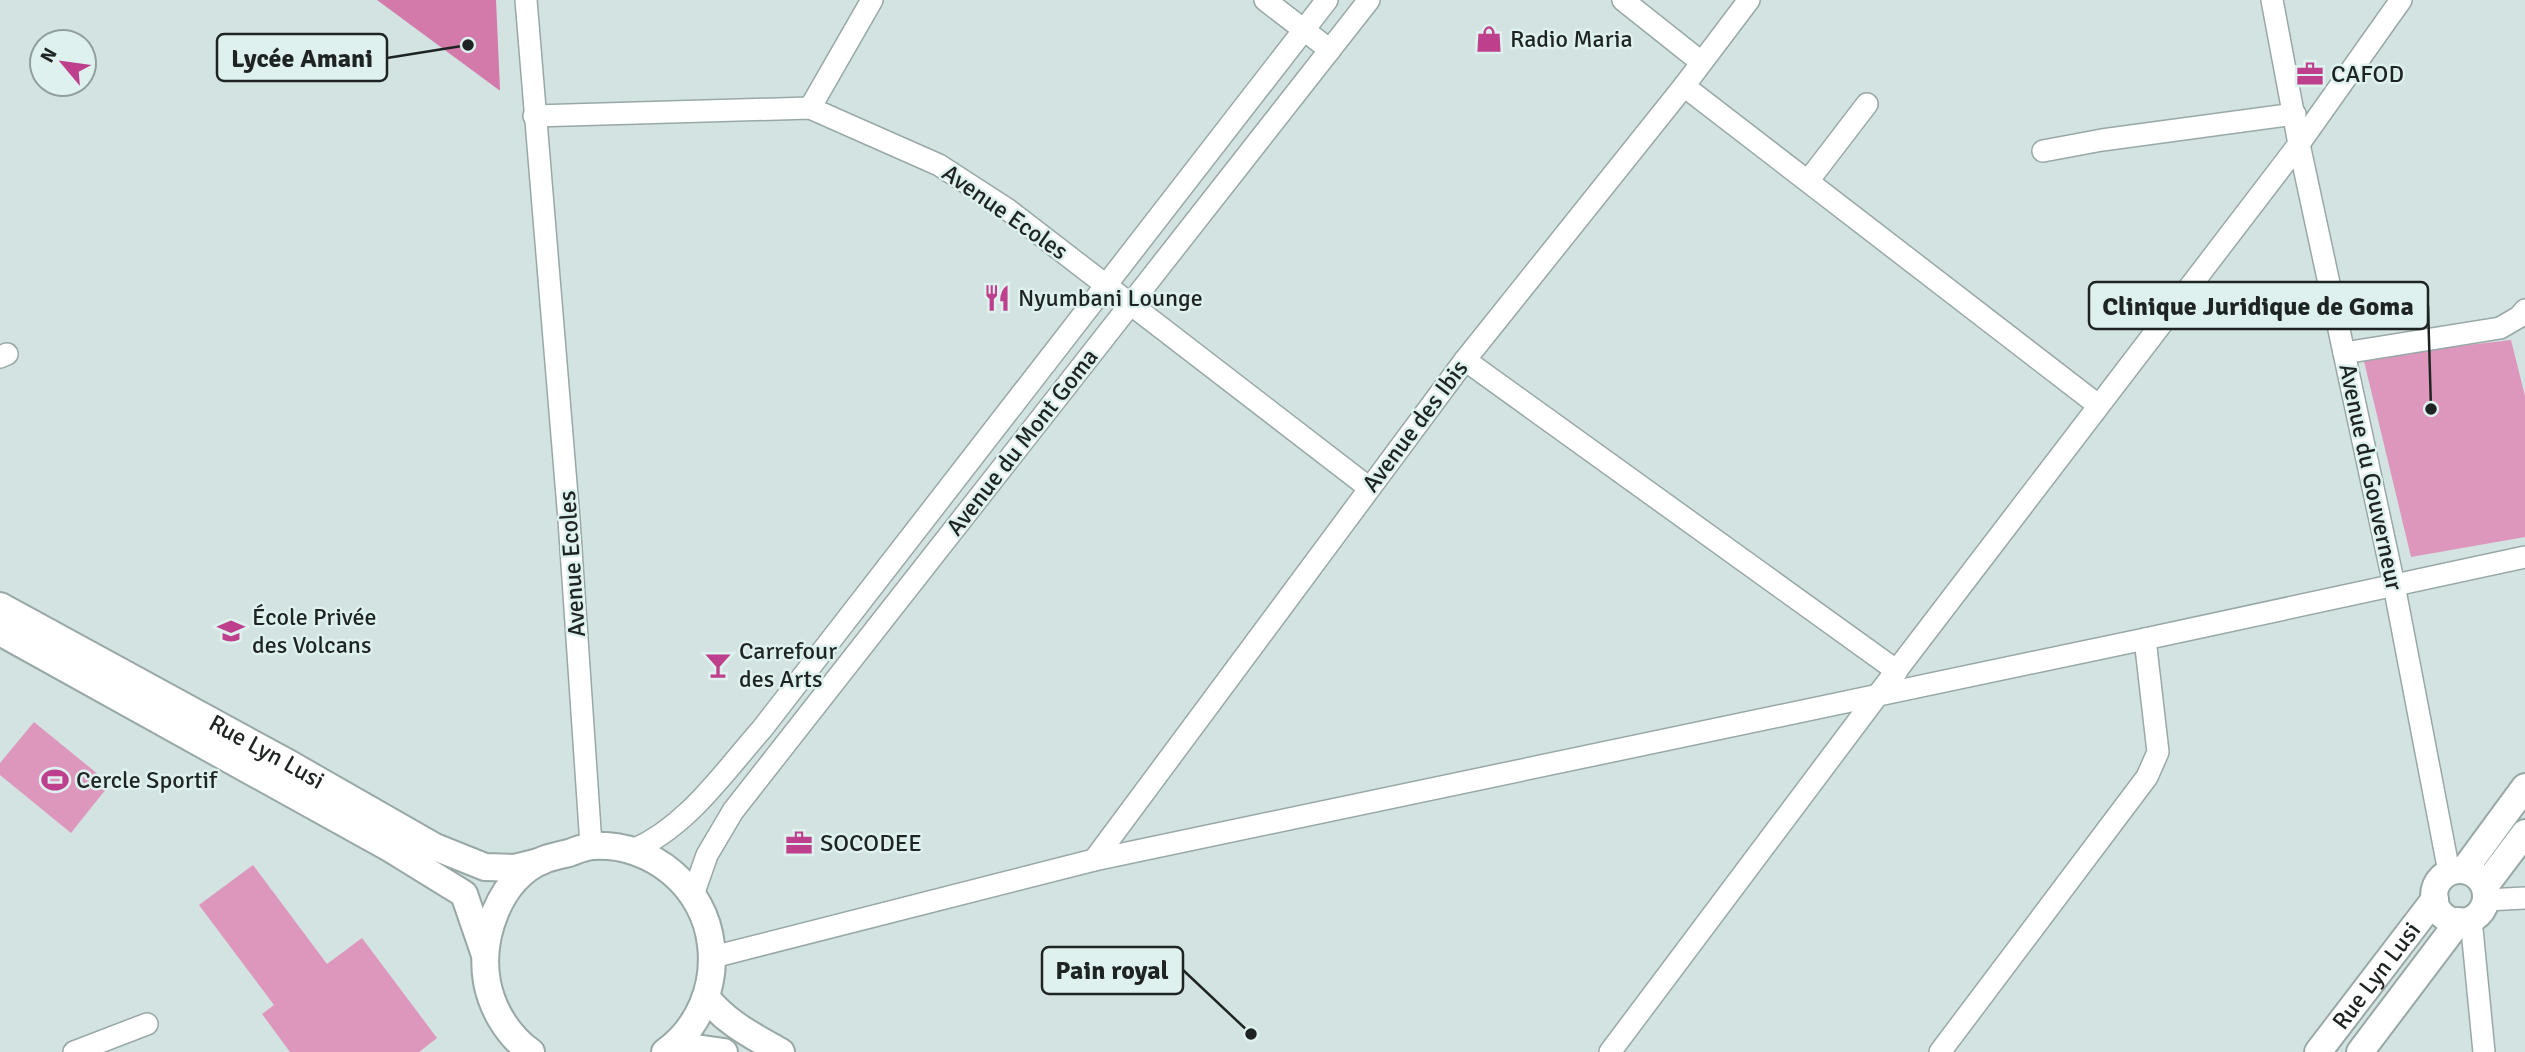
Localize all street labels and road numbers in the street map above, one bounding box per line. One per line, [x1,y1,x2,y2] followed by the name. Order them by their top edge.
[936,158,1074,266] street label: Avenue Ecoles
[940,342,1104,542] street label: Avenue du Mont Goma
[1356,354,1474,498] street label: Avenue des Ibis
[2332,361,2410,593] street label: Avenue du Gouverneur
[552,490,592,638] street label: Avenue Ecoles
[204,708,330,796] street label: Rue Lyn Lusi
[2326,916,2427,1035] street label: Rue Lyn Lusi

